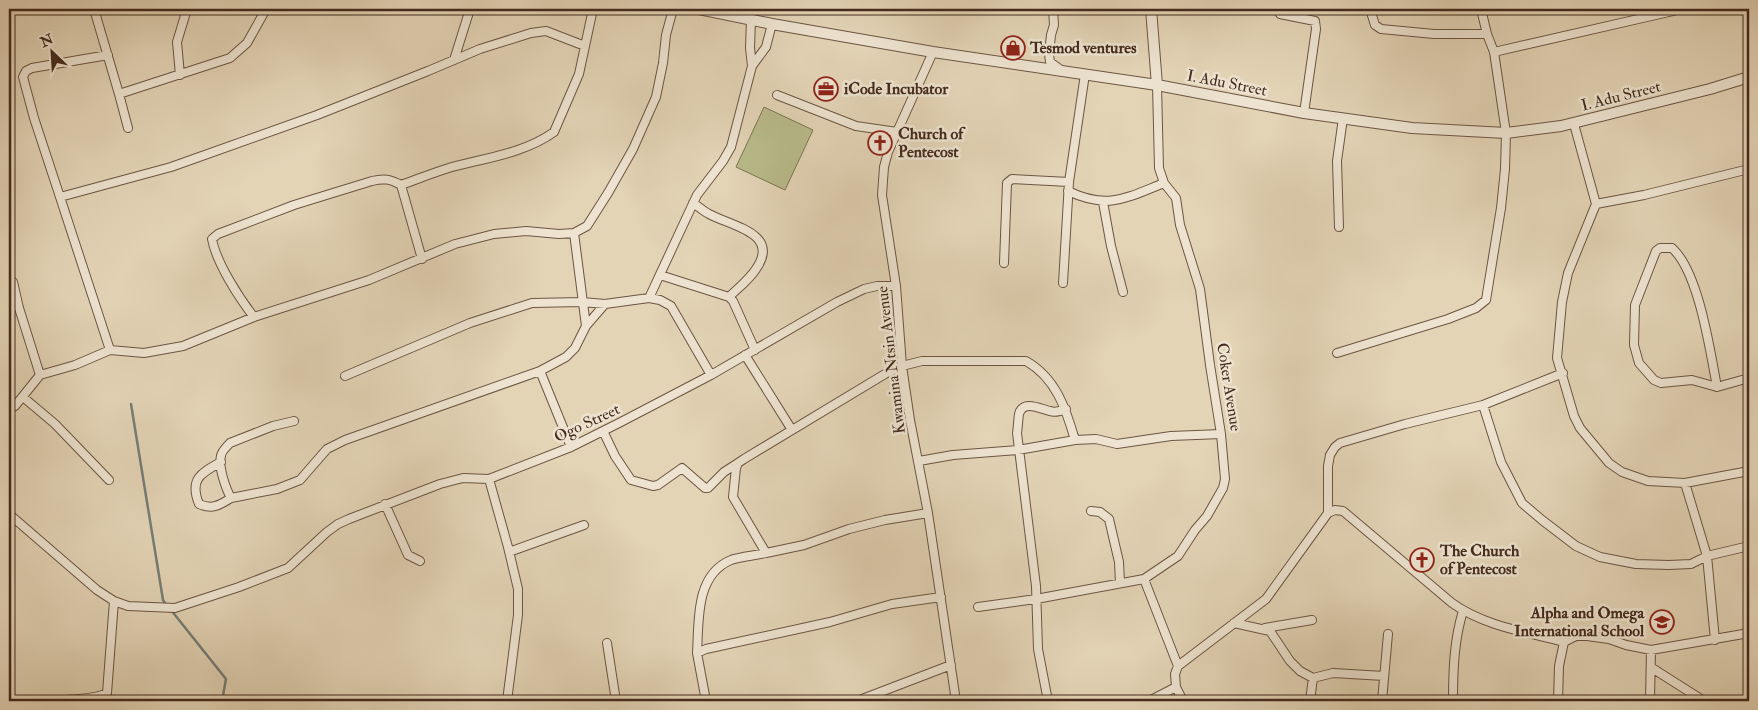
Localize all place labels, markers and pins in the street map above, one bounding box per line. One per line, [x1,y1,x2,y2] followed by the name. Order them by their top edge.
[1000,35,1026,61] shop icon: Tesmod ventures
[1029,38,1137,58] place label: Tesmod ventures
[813,76,839,102] office icon: iCode Incubator
[843,79,949,99] place label: iCode Incubator
[898,124,966,162] place label: Church of Pentecost
[867,130,893,156] church icon: Church of Pentecost
[1439,541,1520,579] place label: The Church of Pentecost
[1409,547,1435,573] church icon: The Church of Pentecost
[1514,603,1645,641] place label: Alpha and Omega International School
[1649,609,1675,635] school or university icon: Alpha and Omega International School

